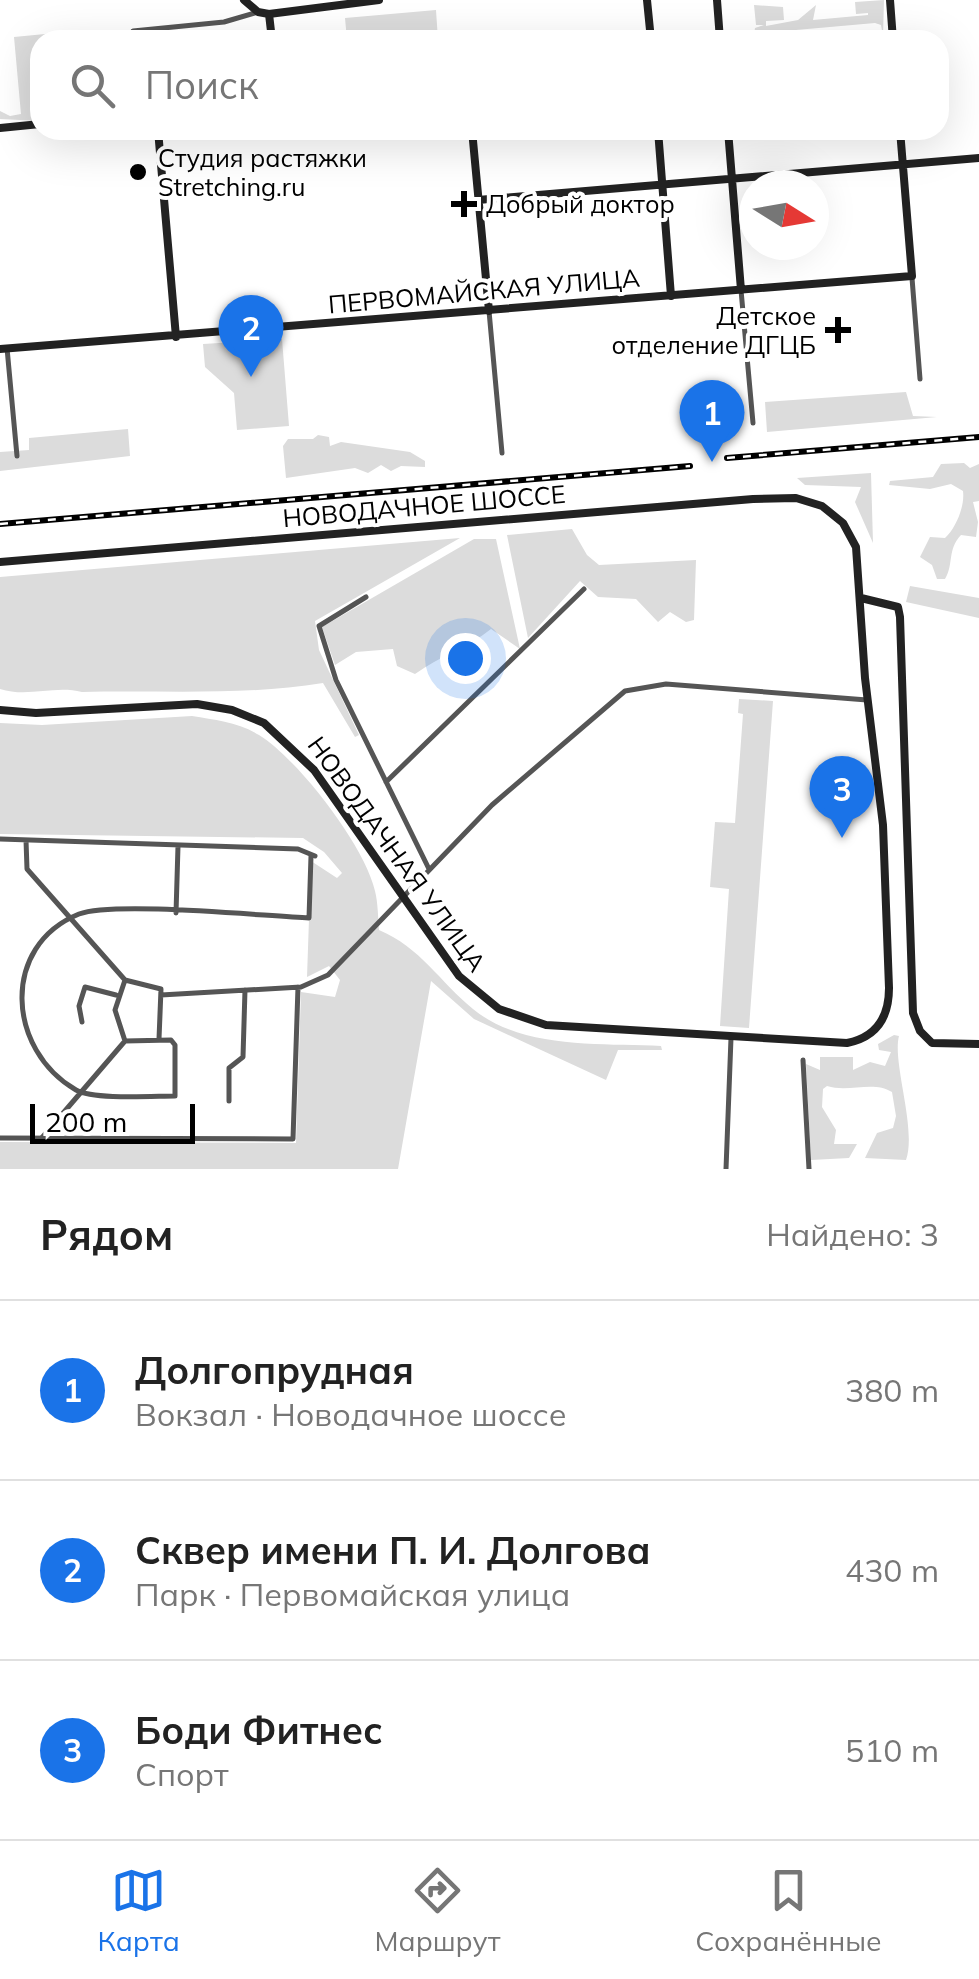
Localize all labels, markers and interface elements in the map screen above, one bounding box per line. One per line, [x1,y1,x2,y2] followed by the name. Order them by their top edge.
[30,30,949,140] search box
[65,58,120,113] icon: search
[145,61,258,109] text: Поиск
[158,142,367,202] place label: Студия растяжки Stretching.ru
[127,161,149,183] marker: Студия растяжки Stretching.ru
[739,170,829,260] north arrow
[486,188,675,219] place label: Добрый доктор
[451,191,477,217] marker: Добрый доктор
[327,261,641,320] street label: ПЕРВОМАЙСКАЯ УЛИЦА
[218,294,284,377] pin: 2
[611,300,816,360] place label: Детское отделение ДГЦБ
[825,317,851,343] marker: Детское отделение ДГЦБ
[680,380,744,462] pin: 1
[281,478,567,533] street label: НОВОДАЧНОЕ ШОССЕ
[440,633,491,684] your location
[302,730,493,977] street label: НОВОДАЧНАЯ УЛИЦА
[810,756,874,838] pin: 3
[30,1099,195,1144] scale bar
[45,1104,127,1139] text: 200 m
[40,1208,173,1261] text: Рядом
[766,1214,939,1254] text: Найдено: 3
[135,1346,414,1394] text: Долгопрудная
[63,1370,82,1410] text: 1
[845,1370,939,1410] text: 380 m
[135,1394,566,1434] text: Вокзал · Новодачное шоссе
[135,1526,651,1574] text: Сквер имени П. И. Долгова
[63,1550,82,1590] text: 2
[845,1550,939,1590] text: 430 m
[135,1574,570,1614] text: Парк · Первомайская улица
[135,1706,383,1754] text: Боди Фитнес
[63,1730,82,1770] text: 3
[845,1730,939,1770] text: 510 m
[135,1754,229,1794] text: Спорт
[97,1863,180,1958] tab: Карта
[375,1863,500,1958] tab: Маршрут
[695,1863,882,1958] tab: Сохранённые

